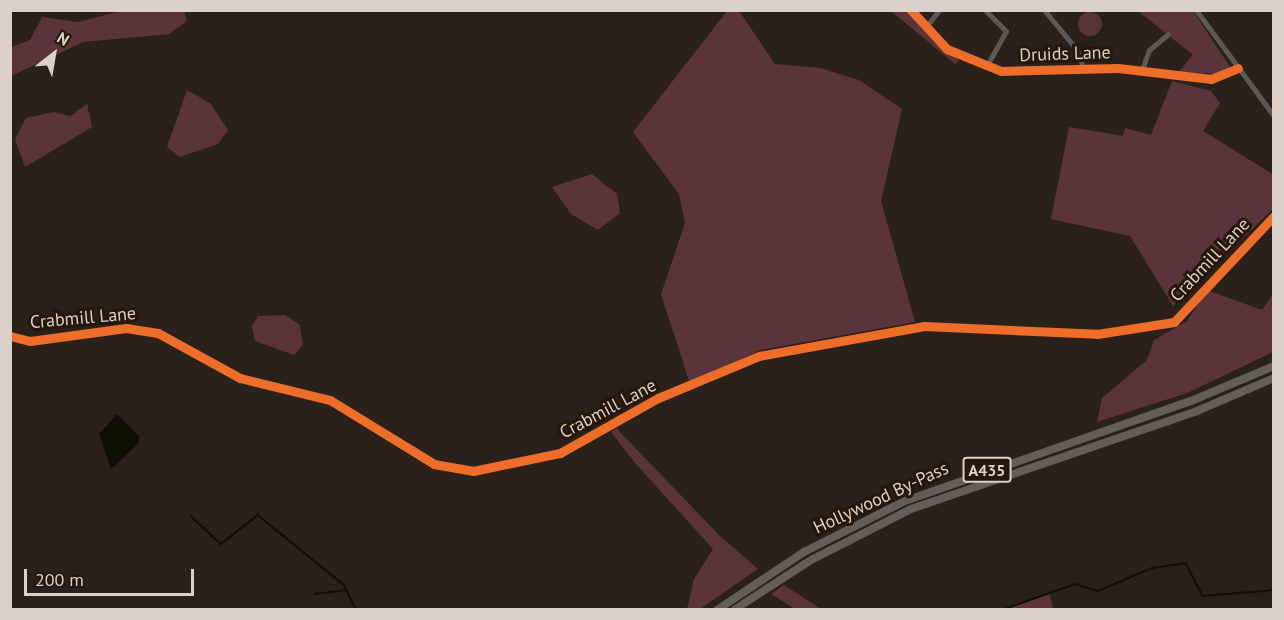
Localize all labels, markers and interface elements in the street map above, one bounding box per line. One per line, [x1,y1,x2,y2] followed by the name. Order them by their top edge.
[24,24,84,84] north arrow
[54,27,73,50] text: N
[1019,42,1111,66] street label: Druids Lane
[1166,214,1254,306] street label: Crabmill Lane
[29,303,137,333] street label: Crabmill Lane
[556,374,660,444] street label: Crabmill Lane
[810,457,952,539] street label: Hollywood By-Pass
[962,457,1012,483] road number: A435
[27,557,196,595] scale bar
[35,568,84,591] text: 200 m

